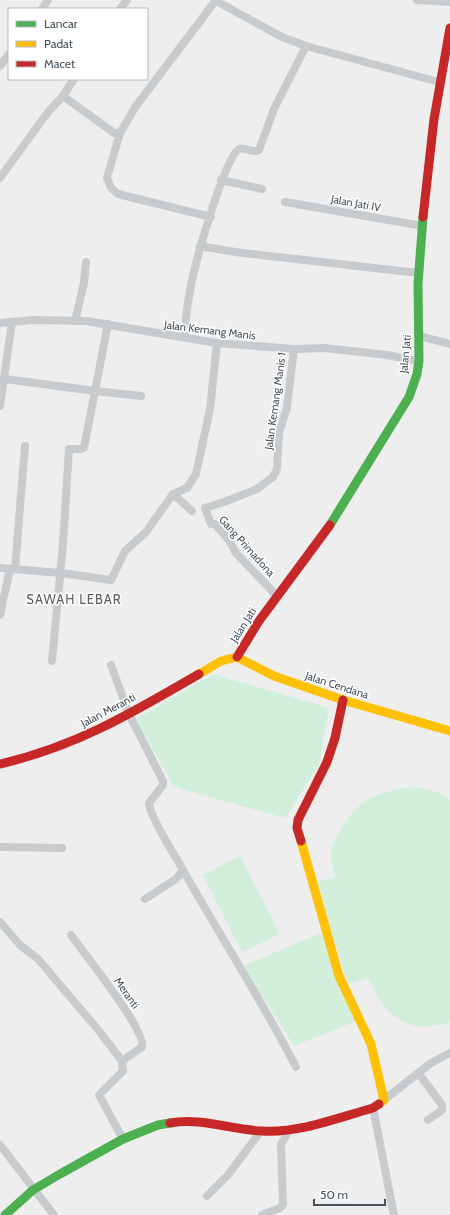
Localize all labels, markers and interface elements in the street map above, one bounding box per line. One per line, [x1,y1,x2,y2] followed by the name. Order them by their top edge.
[8,8,148,80] legend
[44,16,78,31] text: Lancar
[44,36,73,51] text: Padat
[44,56,75,71] text: Macet
[329,192,382,214] street label: Jalan Jati IV
[162,317,257,343] street label: Jalan Kemang Manis
[396,334,414,375] street label: Jalan Jati
[261,351,289,452] street label: Jalan Kemang Manis 1
[216,513,279,580] street label: Gang Primadona
[26,591,122,607] district label: SAWAH LEBAR
[226,605,259,646] street label: Jalan Jati
[303,668,371,702] street label: Jalan Cendana
[77,690,138,731] street label: Jalan Meranti
[111,975,143,1011] street label: Meranti
[314,1181,385,1207] scale bar
[320,1187,348,1202] text: 50 m

